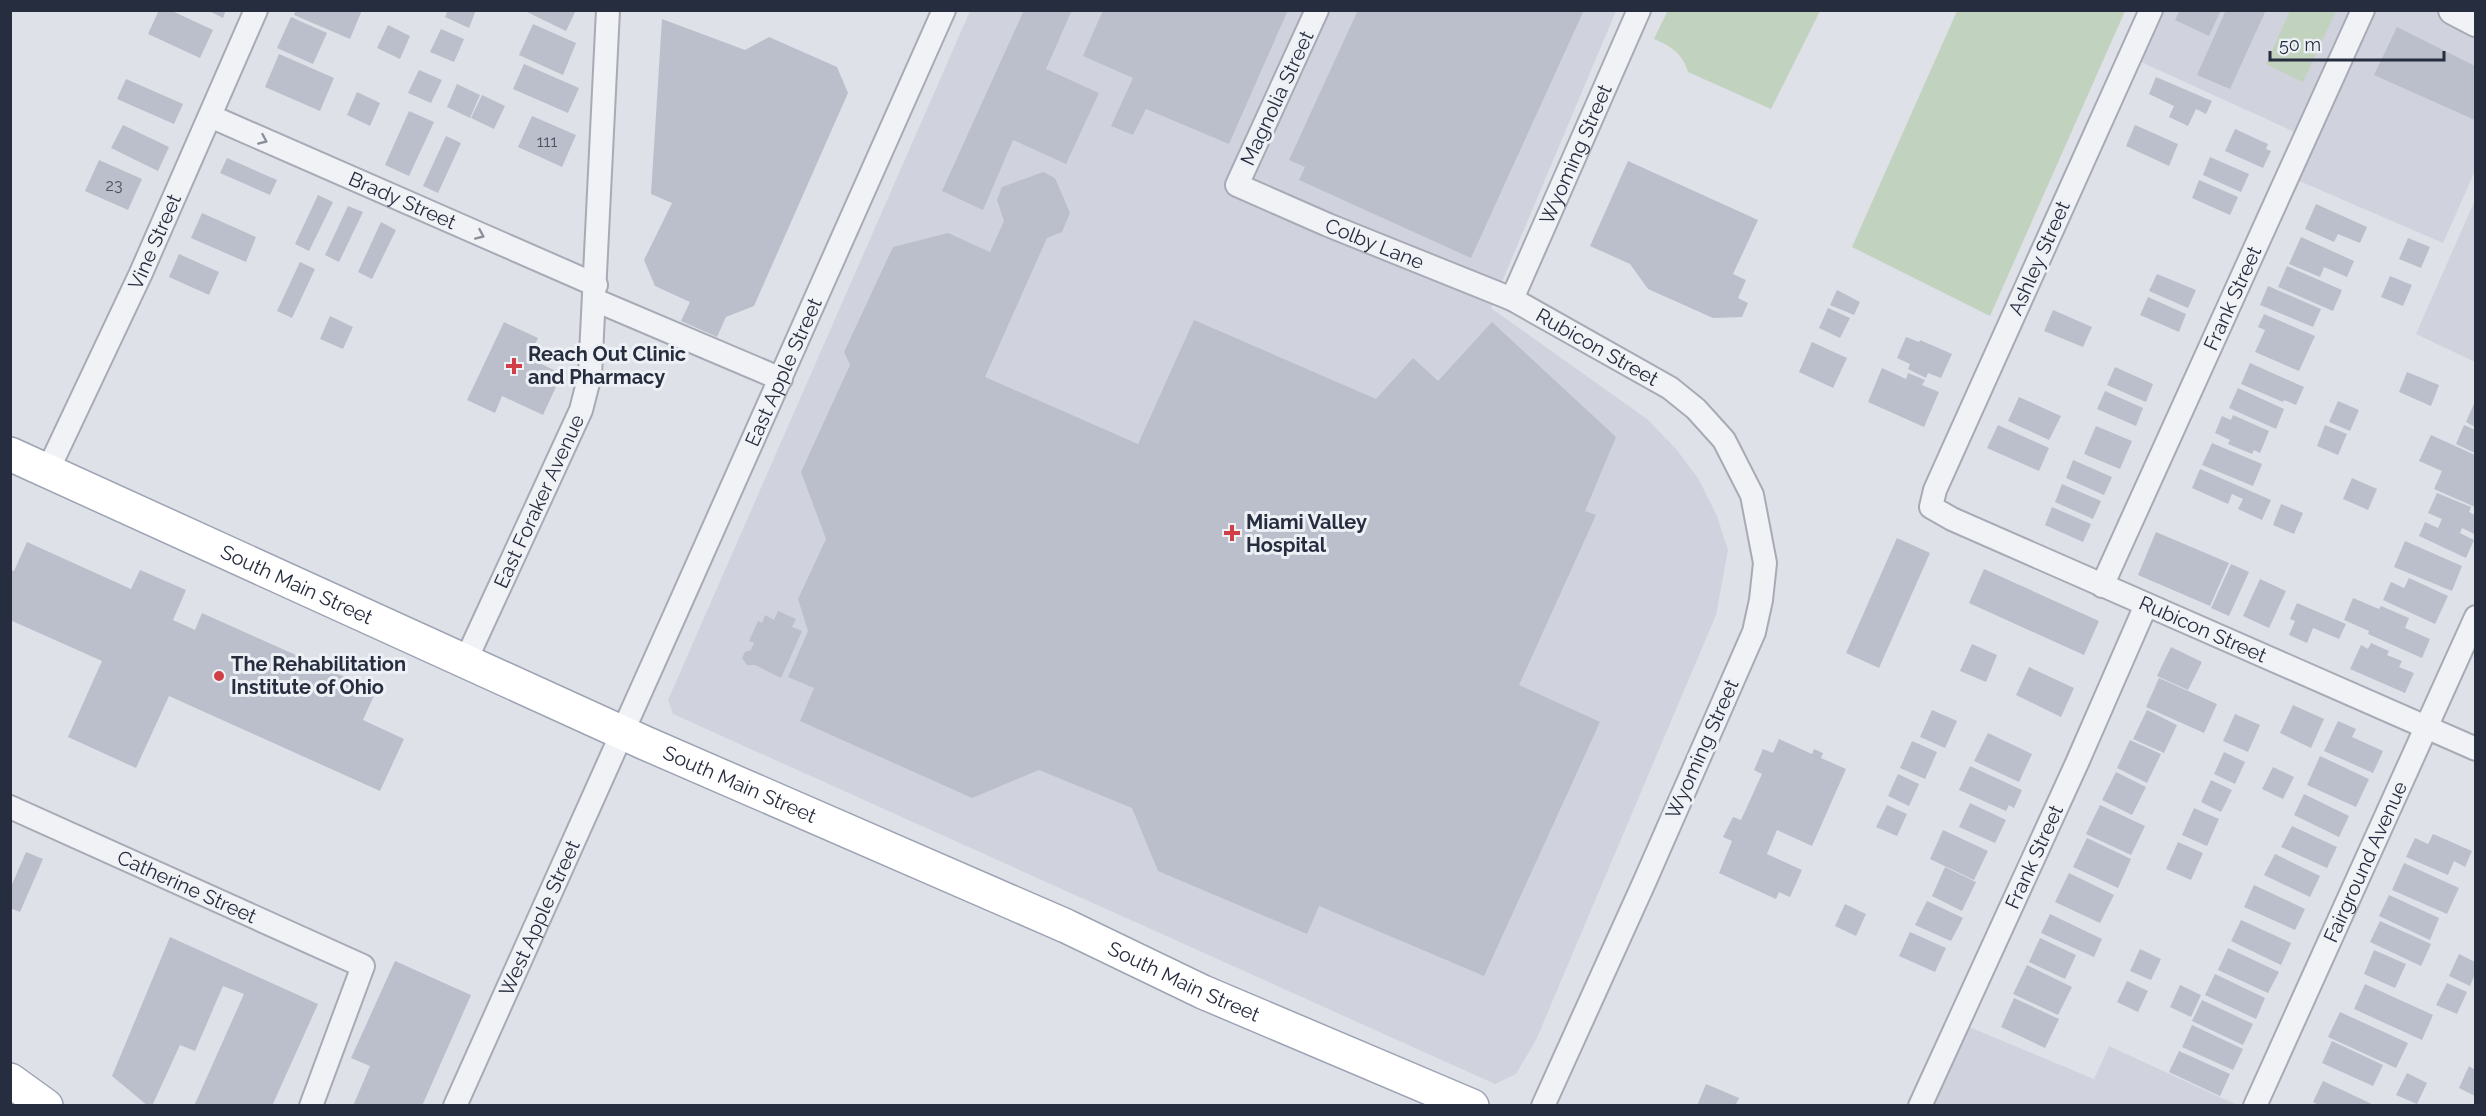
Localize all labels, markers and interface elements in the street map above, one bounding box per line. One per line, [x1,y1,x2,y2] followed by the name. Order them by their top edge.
[2270,24,2444,62] scale bar
[1235,27,1319,169] street label: Magnolia Street
[2279,34,2321,55] text: 50 m
[1534,80,1617,228] street label: Wyoming Street
[257,132,268,144] one-way arrow
[537,132,557,151] house number: 111
[345,166,460,234] street label: Brady Street
[106,176,122,195] house number: 23
[123,190,186,293] street label: Vine Street
[2003,197,2075,319] street label: Ashley Street
[1322,213,1428,274] street label: Colby Lane
[474,228,485,240] one-way arrow
[2198,242,2267,354] street label: Frank Street
[740,294,827,450] street label: East Apple Street
[1532,303,1663,391] street label: Rubicon Street
[528,342,686,389] place label: Reach Out Clinic and Pharmacy
[505,357,523,375] marker: Reach Out Clinic and Pharmacy
[489,410,589,592] street label: East Foraker Avenue
[1246,510,1367,557] place label: Miami Valley Hospital
[1223,524,1241,542] marker: Miami Valley Hospital
[217,540,377,630] street label: South Main Street
[2136,591,2271,668] street label: Rubicon Street
[231,652,406,699] place label: The Rehabilitation Institute of Ohio
[212,669,226,683] marker: The Rehabilitation Institute of Ohio
[1660,675,1744,823] street label: Wyoming Street
[660,740,820,828] street label: South Main Street
[2319,777,2412,946] street label: Fairground Avenue
[2000,801,2068,913] street label: Frank Street
[494,836,585,1000] street label: West Apple Street
[114,845,261,929] street label: Catherine Street
[1104,936,1264,1027] street label: South Main Street

